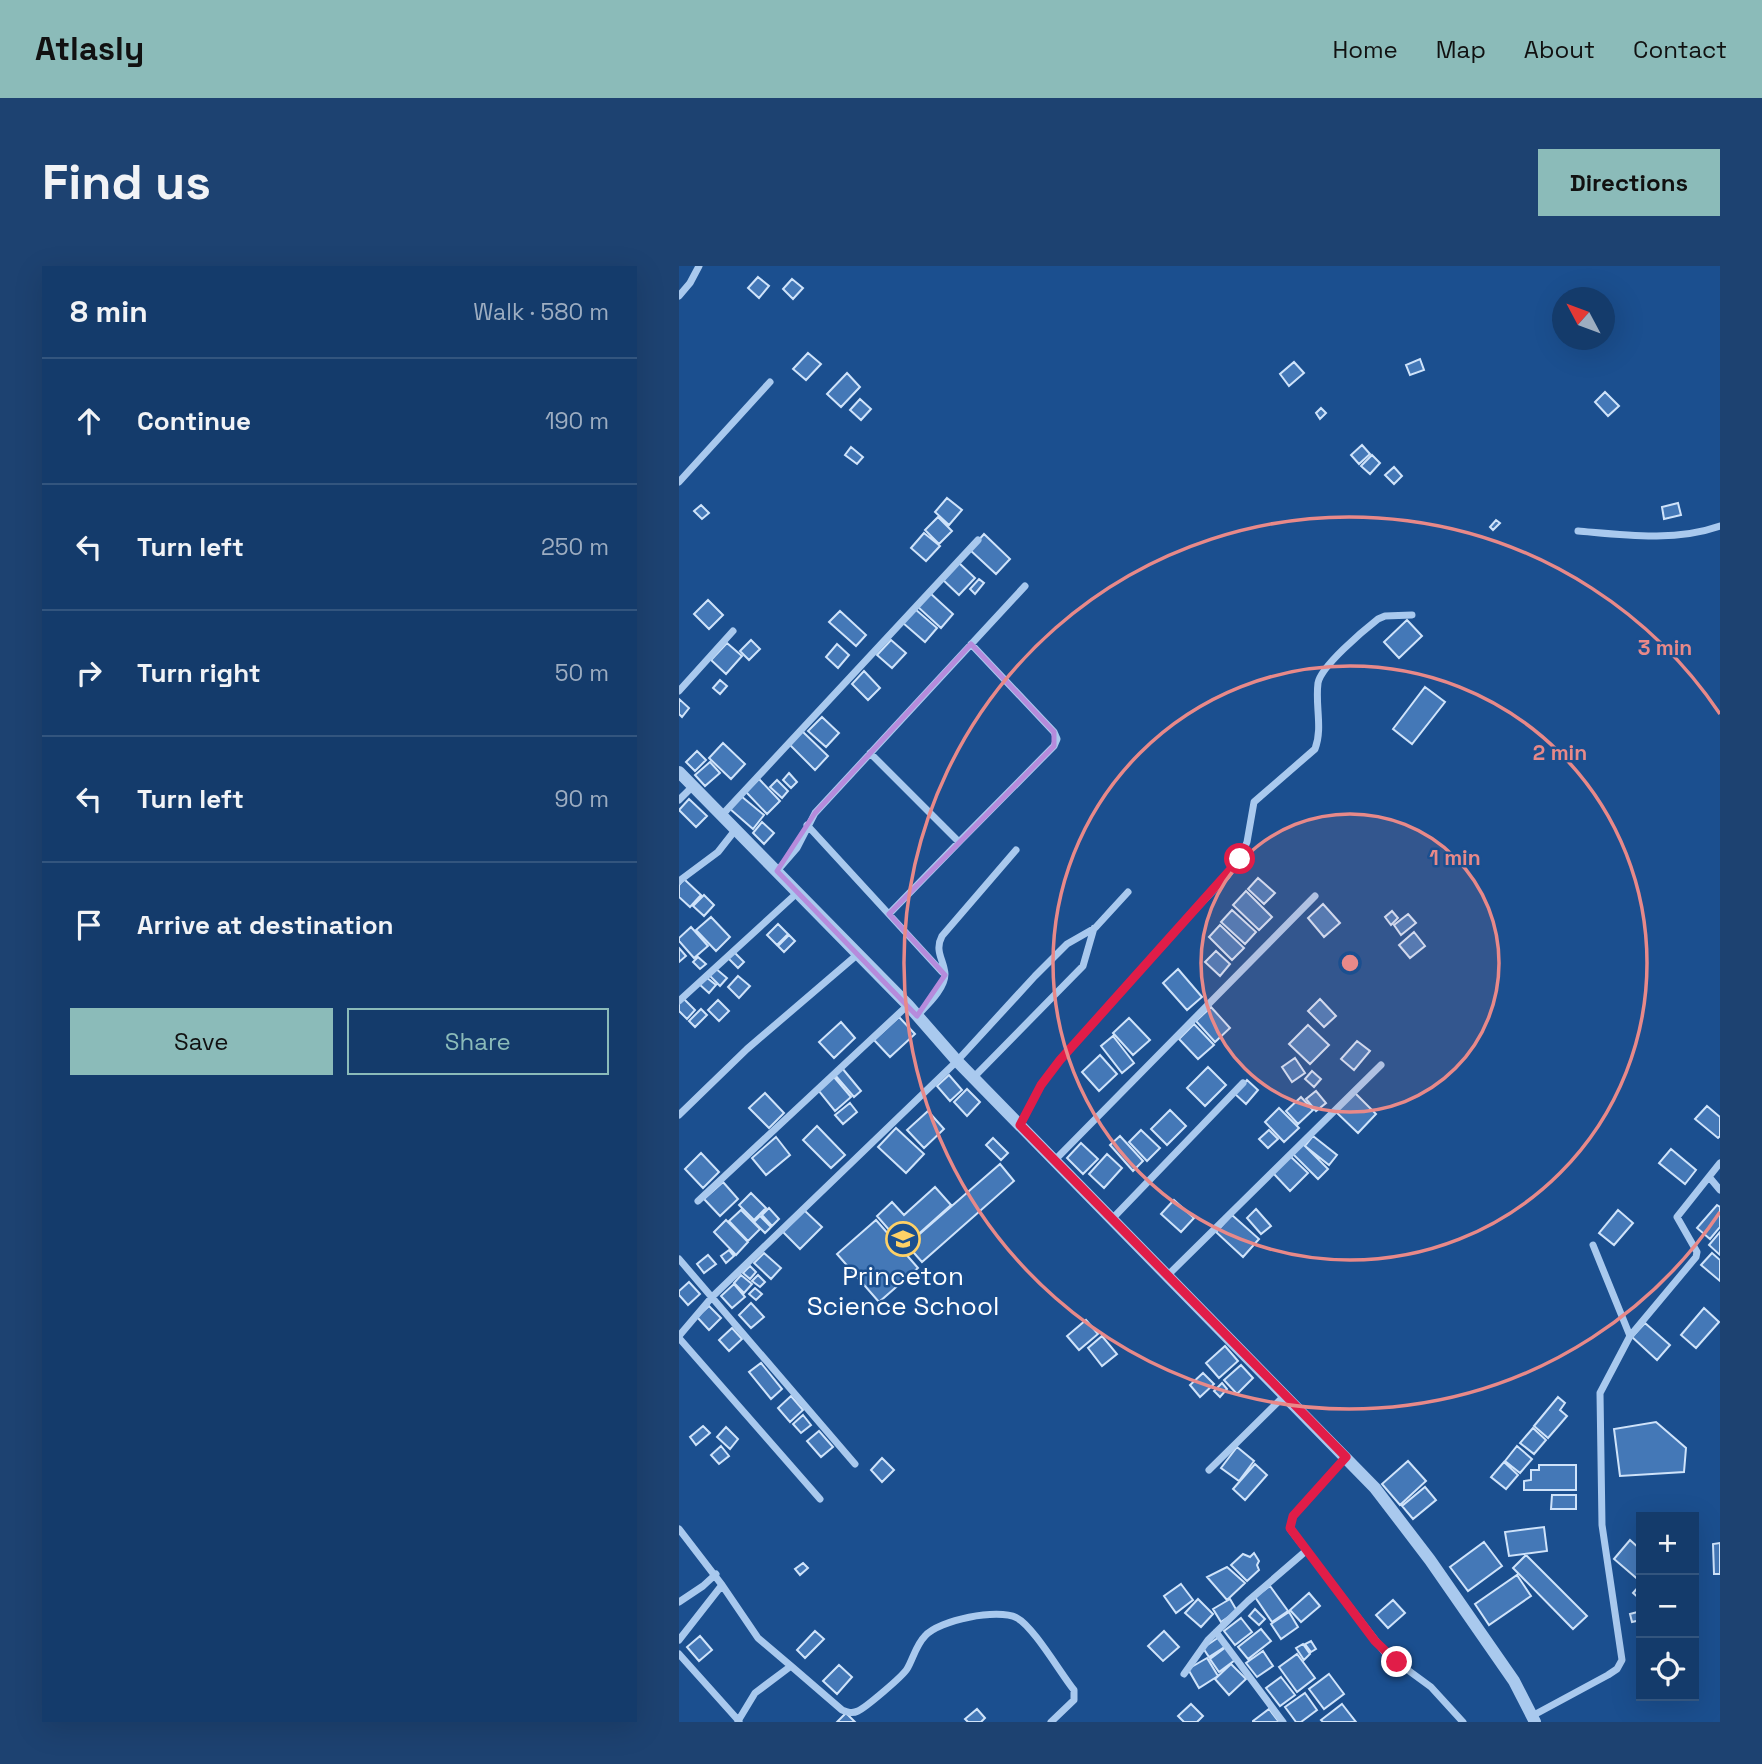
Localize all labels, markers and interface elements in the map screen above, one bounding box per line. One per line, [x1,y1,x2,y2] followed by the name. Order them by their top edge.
[35,28,144,70] text: Atlasly
[1332,34,1398,65] text: Home
[1436,34,1486,65] text: Map
[1524,34,1595,65] text: About
[1633,34,1727,65] text: Contact
[1538,149,1720,216] button: Directions
[42,151,211,213] text: Find us
[1552,287,1615,350] north arrow
[70,292,148,331] text: 8 min
[473,297,609,327] text: Walk · 580 m
[70,402,108,440] icon: ahead
[137,404,251,438] text: Continue
[545,406,609,436] text: 190 m
[70,528,108,566] icon: left
[137,530,244,564] text: Turn left
[541,532,609,562] text: 250 m
[1638,634,1692,661] text: 3 min
[70,654,108,692] icon: right
[137,656,261,690] text: Turn right
[555,658,609,688] text: 50 m
[1533,739,1587,766] text: 2 min
[70,780,108,818] icon: left
[137,782,244,816] text: Turn left
[554,784,609,814] text: 90 m
[1224,843,1255,874] route start
[1429,844,1481,871] text: 1 min
[70,906,108,944] icon: arrive
[137,908,394,942] text: Arrive at destination
[1338,951,1362,975] centre of rings
[70,1008,333,1075] button: Save
[347,1008,609,1075] button: Share
[884,1220,922,1258] school or university icon: Princeton Science School
[807,1259,999,1323] place label: Princeton Science School
[1636,1512,1699,1701] map controls
[1636,1512,1699,1575] button: +
[1636,1575,1699,1638] button: −
[1636,1638,1699,1701] button: locate
[1381,1646,1412,1677] route end

